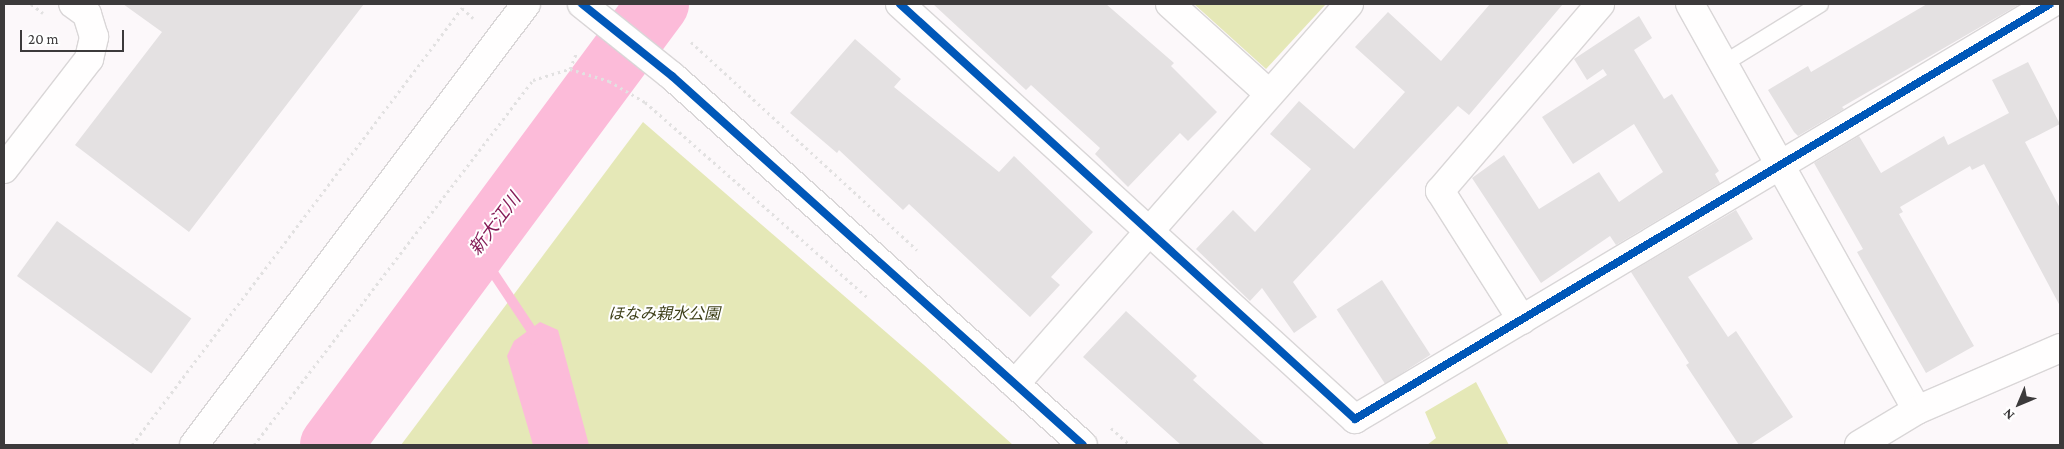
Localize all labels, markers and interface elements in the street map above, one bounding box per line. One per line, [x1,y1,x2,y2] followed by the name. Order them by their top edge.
[22,20,126,52] scale bar
[28,31,59,47] text: 20 m
[465,189,525,259] water label: 新大江川
[608,304,720,324] park label: ほなみ親水公園
[1994,379,2044,429] north arrow
[1999,406,2017,424] text: N

